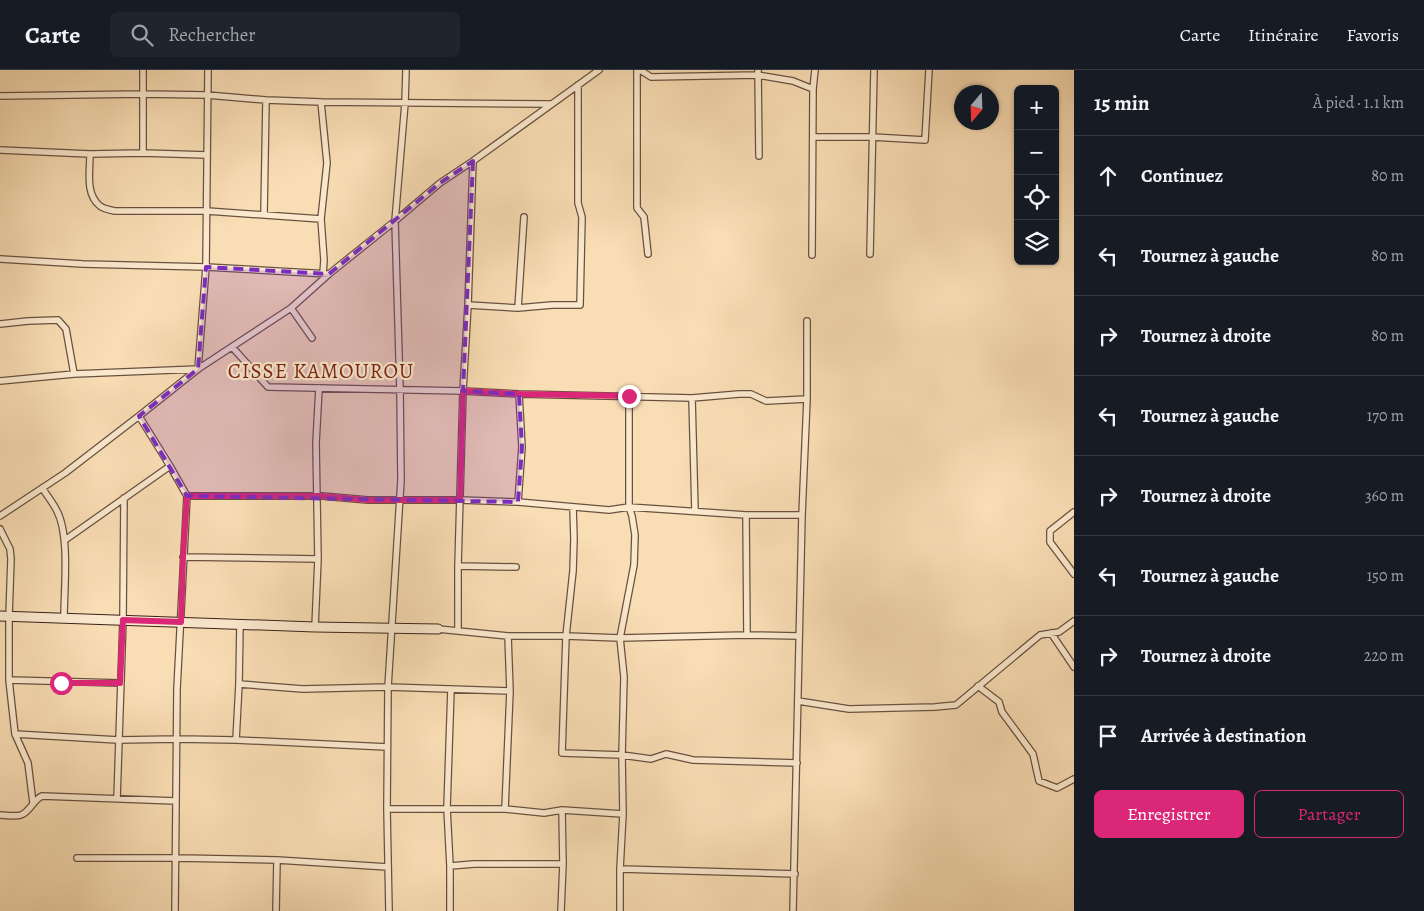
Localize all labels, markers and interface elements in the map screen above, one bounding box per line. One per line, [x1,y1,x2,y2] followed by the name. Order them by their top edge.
[110,12,460,57] search box
[25,19,80,51] text: Carte
[128,21,156,49] icon: search
[168,22,256,48] text: Rechercher
[1180,23,1220,47] text: Carte
[1248,23,1319,47] text: Itinéraire
[1347,23,1399,47] text: Favoris
[954,85,999,130] north arrow
[1014,85,1059,265] map controls
[1014,85,1059,130] button: +
[1094,89,1150,117] text: 15 min
[1313,92,1404,114] text: À pied · 1.1 km
[1014,130,1059,175] button: −
[1094,162,1122,190] icon: ahead
[1141,163,1223,189] text: Continuez
[1371,165,1404,187] text: 80 m
[1014,175,1059,220] button: locate
[1014,220,1059,265] button: layers
[1094,242,1122,270] icon: left
[1141,243,1279,269] text: Tournez à gauche
[1371,245,1404,267] text: 80 m
[1094,322,1122,350] icon: right
[1141,323,1271,349] text: Tournez à droite
[1371,325,1404,347] text: 80 m
[228,357,414,385] district label: CISSE KAMOUROU
[618,385,641,408] route end
[1094,402,1122,430] icon: left
[1141,403,1279,429] text: Tournez à gauche
[1367,405,1404,427] text: 170 m
[1094,482,1122,510] icon: right
[1141,483,1271,509] text: Tournez à droite
[1365,485,1404,507] text: 360 m
[1094,562,1122,590] icon: left
[1141,563,1279,589] text: Tournez à gauche
[1367,565,1404,587] text: 150 m
[1094,642,1122,670] icon: right
[1141,643,1271,669] text: Tournez à droite
[1364,645,1404,667] text: 220 m
[50,672,73,695] route start
[1094,722,1122,750] icon: arrive
[1141,723,1306,749] text: Arrivée à destination
[1094,790,1244,838] button: Enregistrer
[1254,790,1404,838] button: Partager

